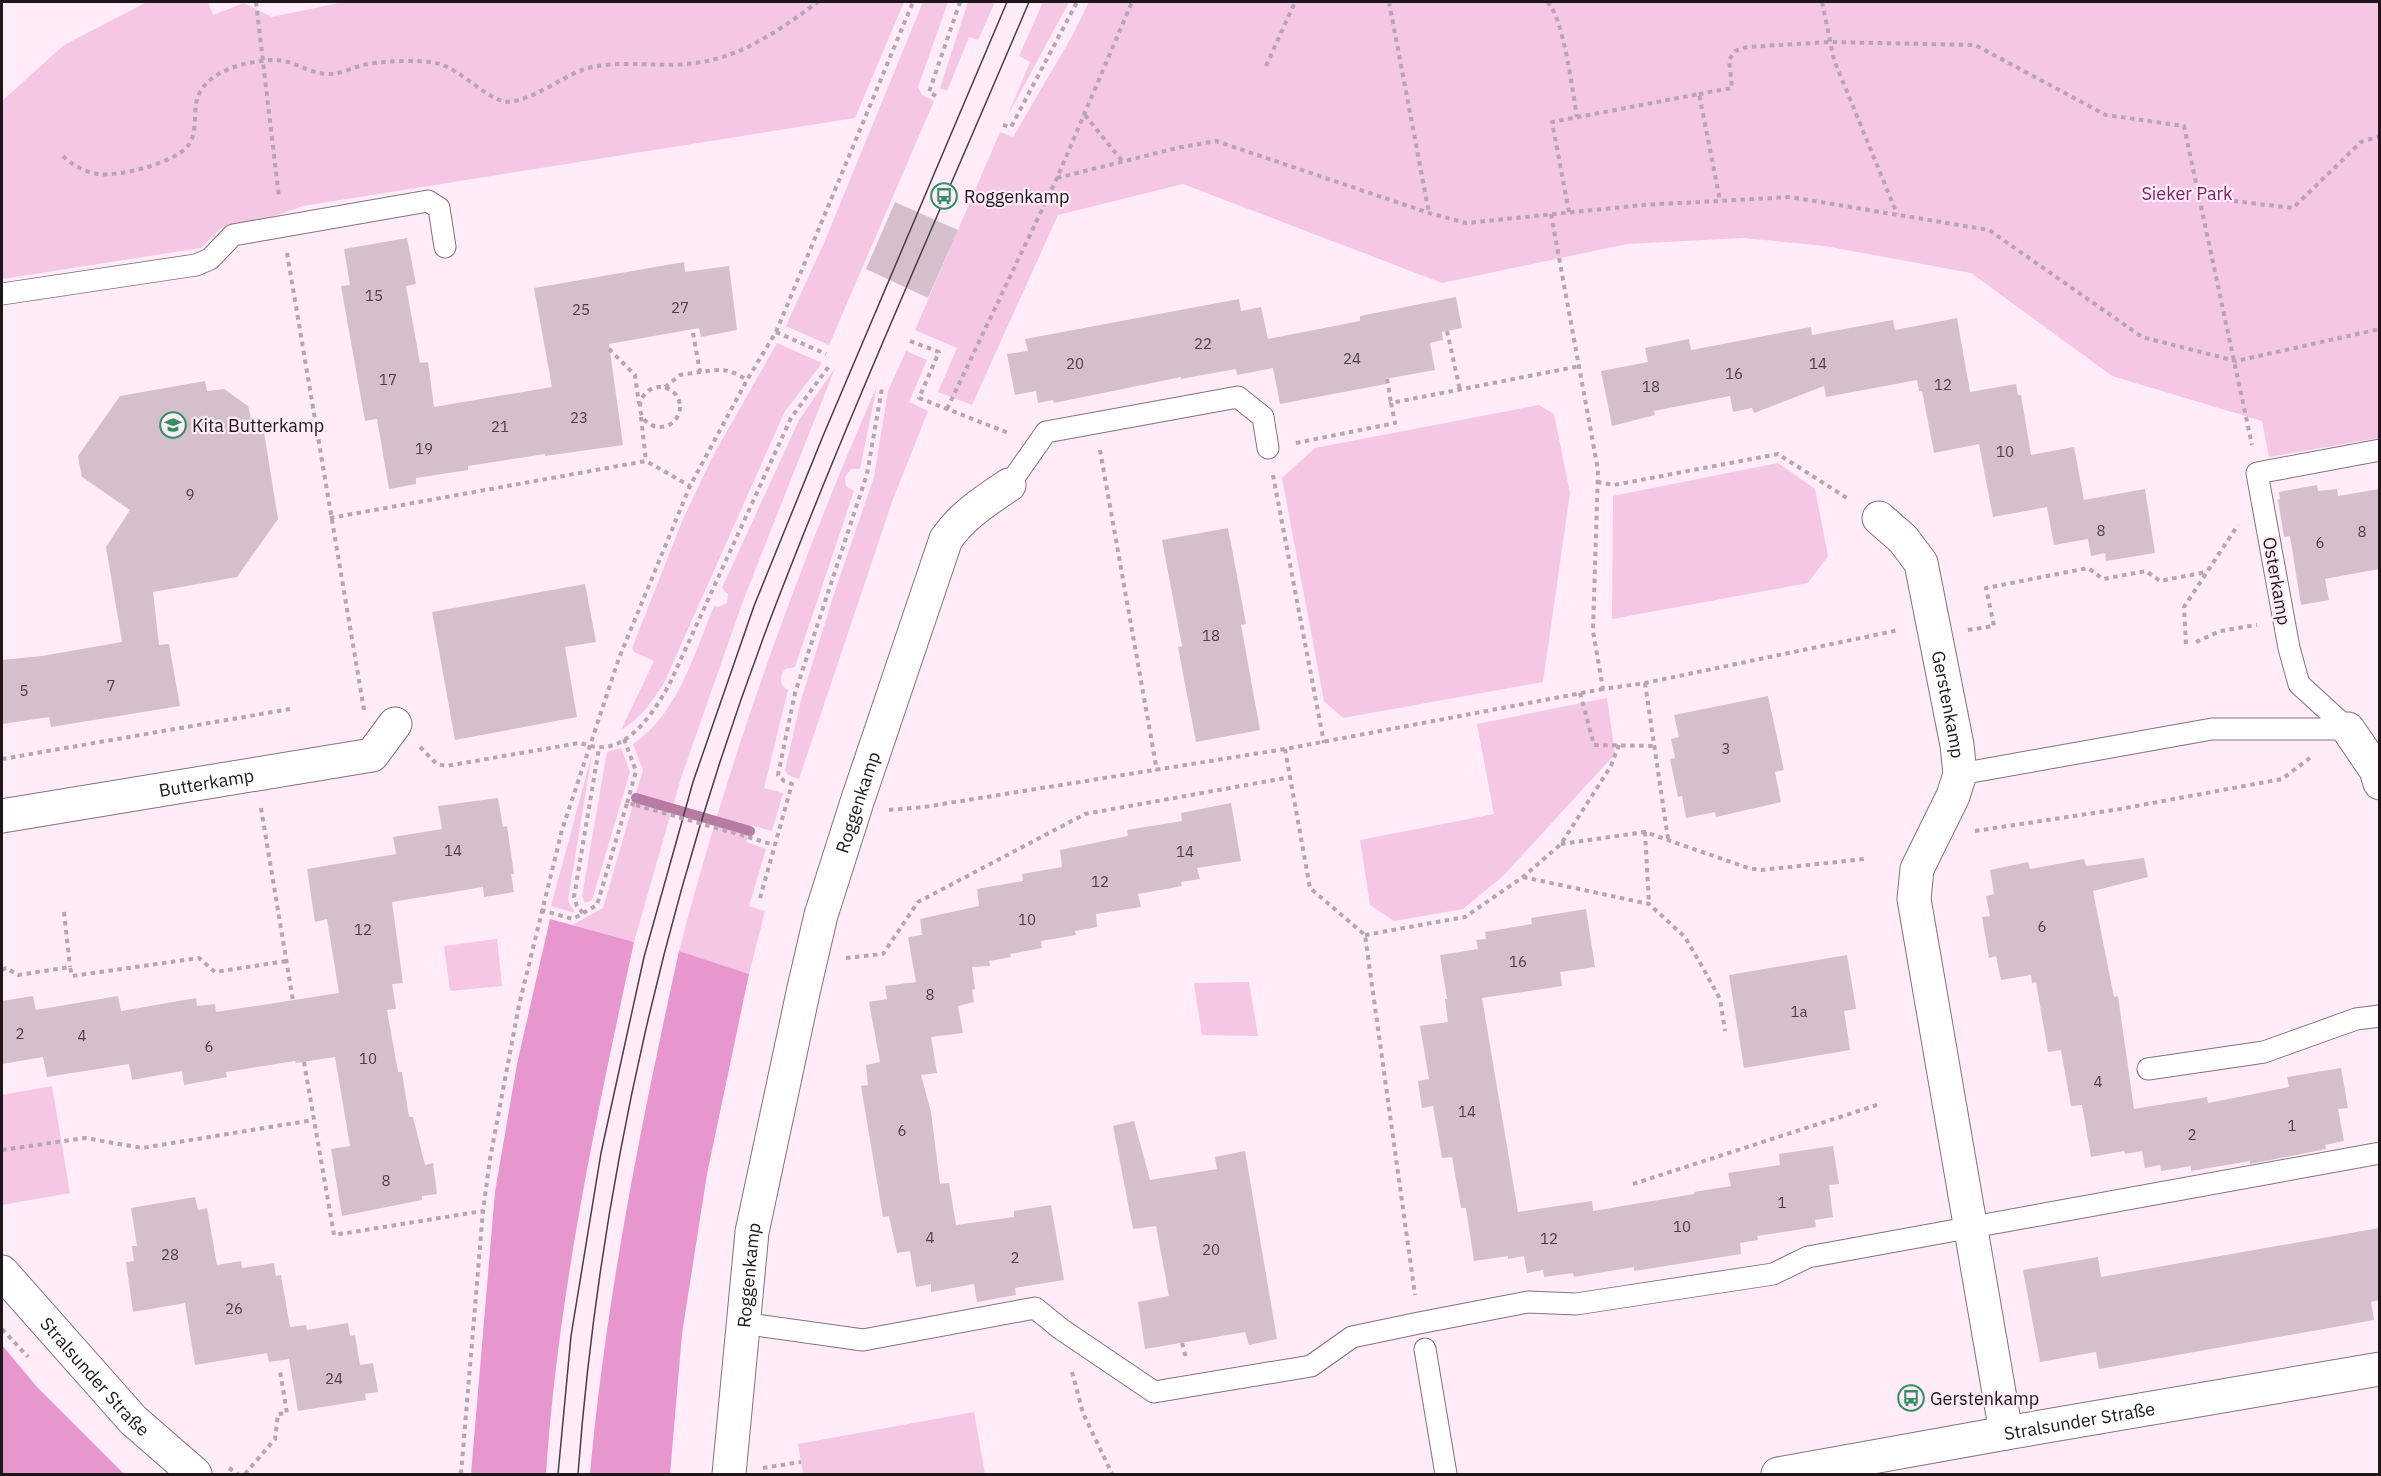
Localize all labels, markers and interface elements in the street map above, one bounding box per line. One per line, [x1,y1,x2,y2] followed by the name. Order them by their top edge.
[929,181,959,211] bus stop icon: Roggenkamp
[2141,182,2233,205] park label: Sieker Park
[964,185,1070,208] place label: Roggenkamp
[365,286,383,305] house number: 15
[671,298,689,317] house number: 27
[572,300,590,319] house number: 25
[1194,334,1212,353] house number: 22
[1343,349,1361,368] house number: 24
[1066,354,1084,373] house number: 20
[1809,354,1827,373] house number: 14
[1725,364,1743,383] house number: 16
[379,370,397,389] house number: 17
[1934,375,1952,394] house number: 12
[1642,377,1660,396] house number: 18
[570,408,588,427] house number: 23
[158,410,188,440] school or university icon: Kita Butterkamp
[192,414,324,437] place label: Kita Butterkamp
[491,417,509,436] house number: 21
[415,439,433,458] house number: 19
[1996,442,2014,461] house number: 10
[185,485,195,504] house number: 9
[2096,521,2106,540] house number: 8
[2357,522,2367,541] house number: 8
[2315,533,2325,552] house number: 6
[2258,535,2296,627] street label: Osterkamp
[1202,626,1220,645] house number: 18
[1927,649,1970,759] street label: Gerstenkamp
[106,676,116,695] house number: 7
[19,681,29,700] house number: 5
[1721,739,1731,758] house number: 3
[830,748,885,856] street label: Roggenkamp
[157,763,256,801] street label: Butterkamp
[444,841,462,860] house number: 14
[1176,842,1194,861] house number: 14
[1091,872,1109,891] house number: 12
[1018,910,1036,929] house number: 10
[2037,917,2047,936] house number: 6
[354,920,372,939] house number: 12
[1509,952,1527,971] house number: 16
[925,985,935,1004] house number: 8
[1790,1002,1808,1021] house number: 1a
[15,1024,25,1043] house number: 2
[77,1026,87,1045] house number: 4
[204,1037,214,1056] house number: 6
[359,1049,377,1068] house number: 10
[2093,1072,2103,1091] house number: 4
[1458,1102,1476,1121] house number: 14
[2287,1116,2297,1135] house number: 1
[897,1121,907,1140] house number: 6
[2187,1125,2197,1144] house number: 2
[381,1171,391,1190] house number: 8
[1777,1193,1787,1212] house number: 1
[1673,1217,1691,1236] house number: 10
[731,1220,765,1329] street label: Roggenkamp
[925,1228,935,1247] house number: 4
[1540,1229,1558,1248] house number: 12
[1202,1240,1220,1259] house number: 20
[161,1245,179,1264] house number: 28
[1010,1248,1020,1267] house number: 2
[225,1299,243,1318] house number: 26
[36,1312,155,1441] street label: Stralsunder Straße
[325,1369,343,1388] house number: 24
[1896,1383,1926,1413] bus stop icon: Gerstenkamp
[1930,1387,2039,1410] place label: Gerstenkamp
[2002,1396,2157,1445] street label: Stralsunder Straße

